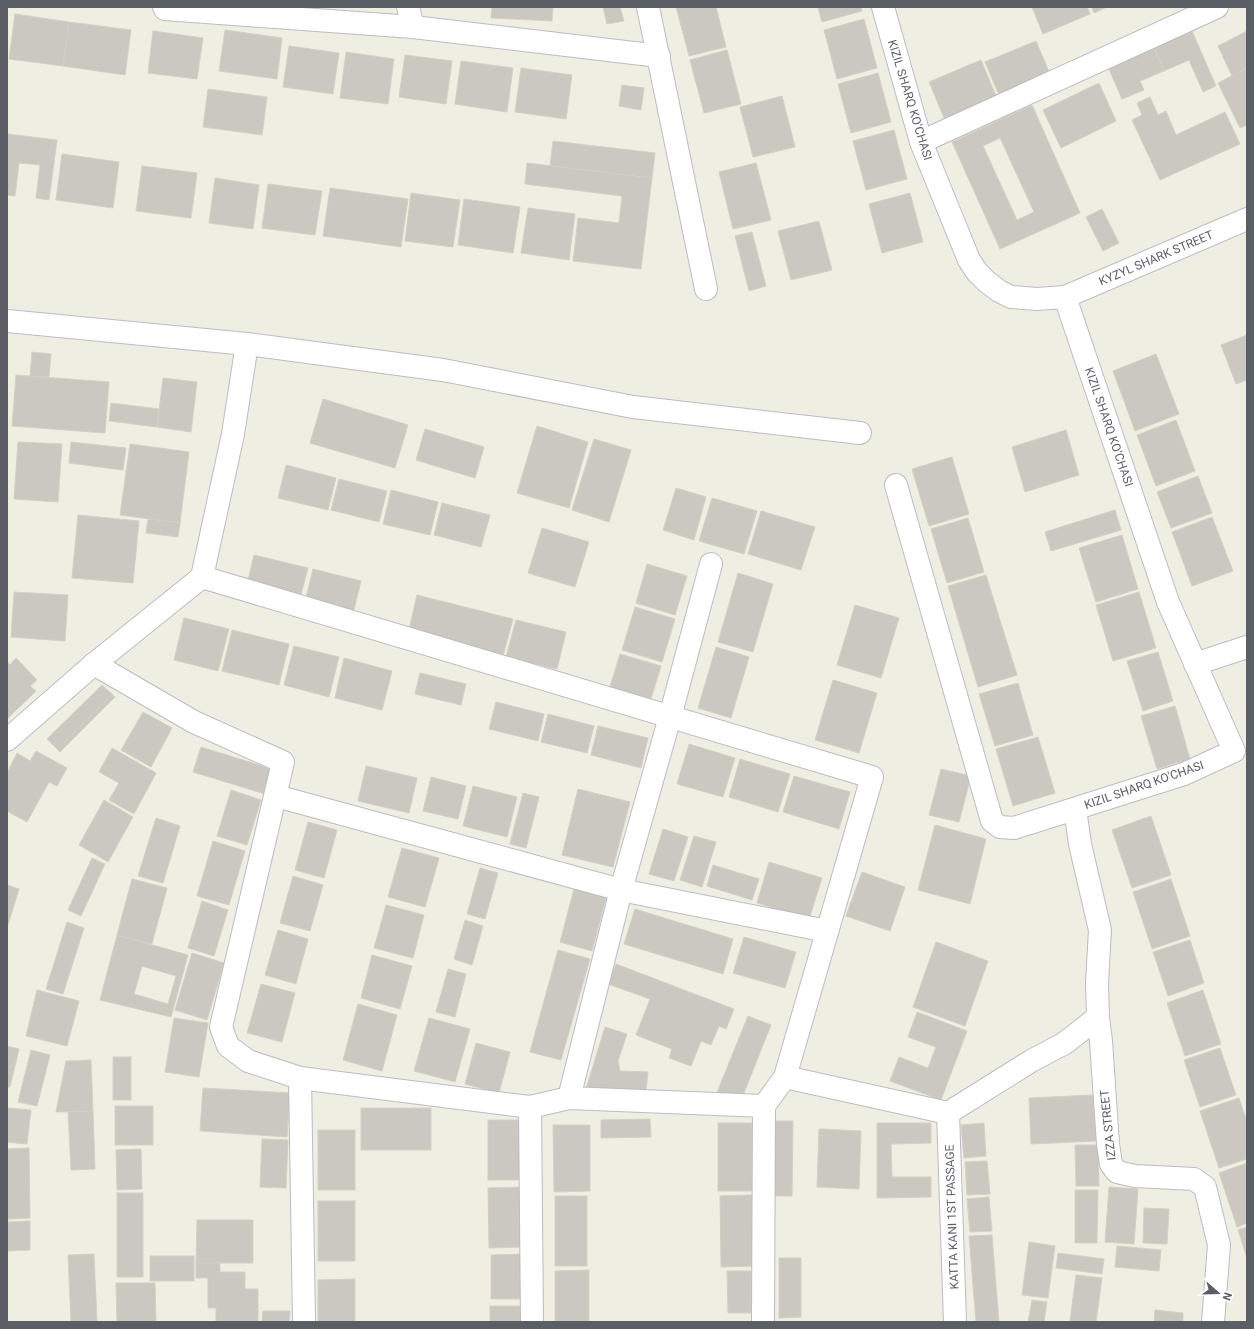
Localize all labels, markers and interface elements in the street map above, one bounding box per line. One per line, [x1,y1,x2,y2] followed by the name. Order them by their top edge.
[885,38,935,162] street label: KIZIL SHARQ KO'CHASI
[1097,228,1215,288] street label: KYZYL SHARK STREET
[1082,365,1136,489] street label: KIZIL SHARQ KO'CHASI
[1082,758,1206,812] street label: KIZIL SHARQ KO'CHASI
[1097,1089,1119,1161] street label: IZZA STREET
[942,1144,962,1290] street label: KATTA KANI 1ST PASSAGE
[1198,1273,1238,1313] north arrow
[1219,1290,1234,1302] text: N

